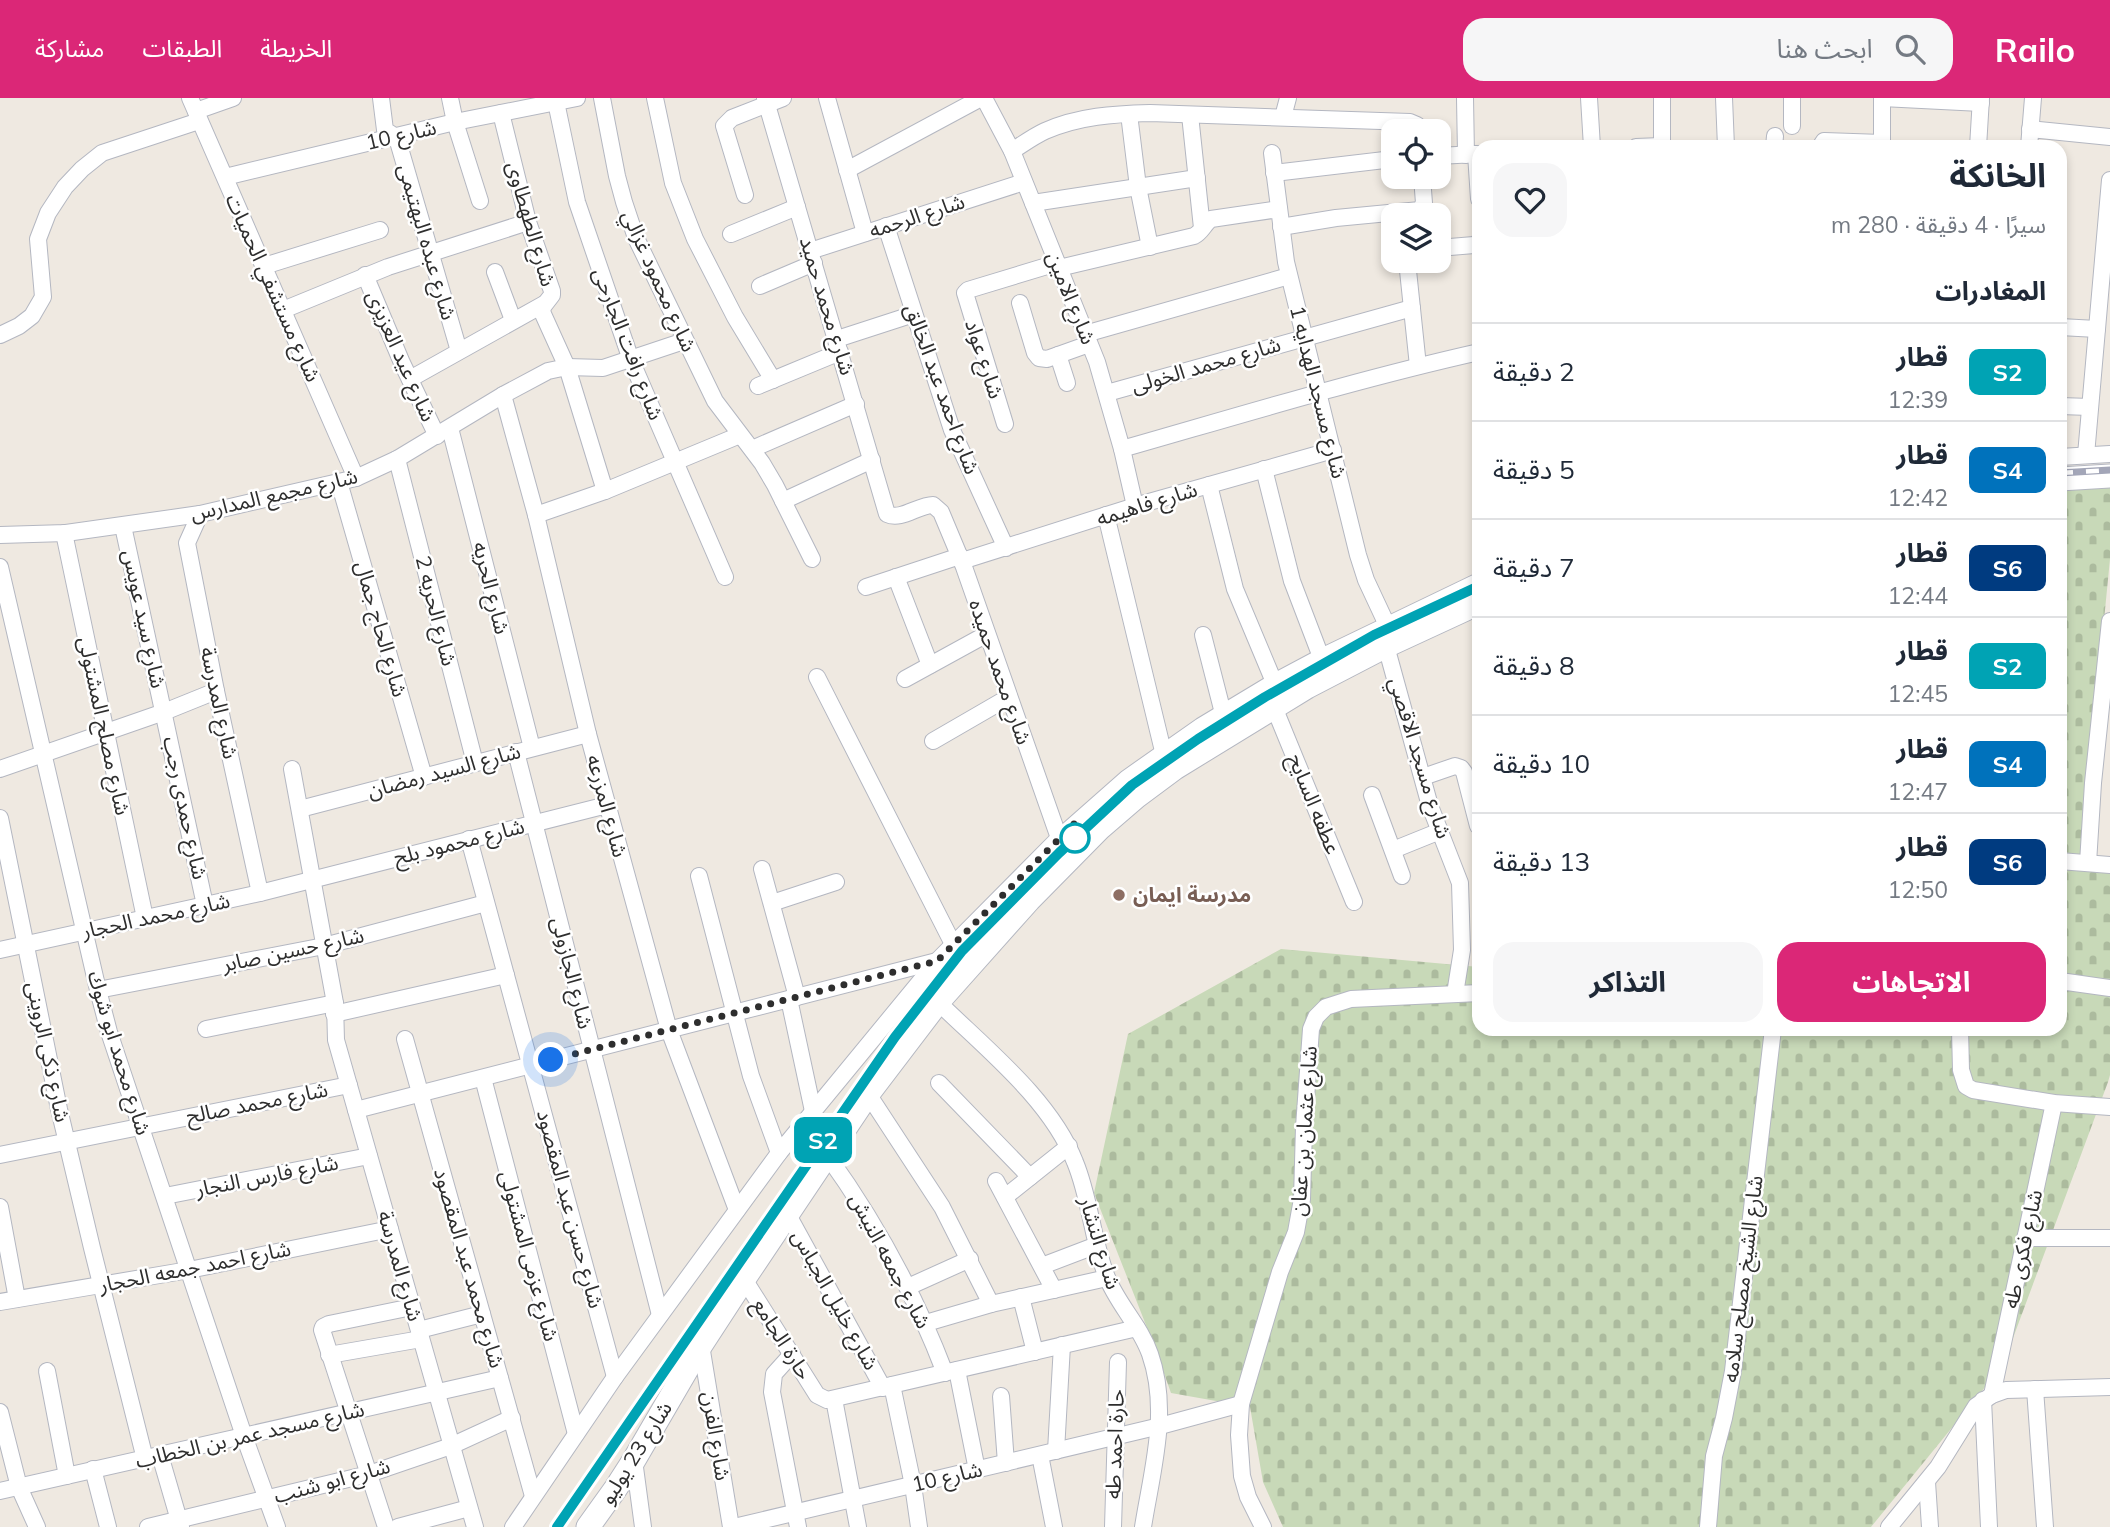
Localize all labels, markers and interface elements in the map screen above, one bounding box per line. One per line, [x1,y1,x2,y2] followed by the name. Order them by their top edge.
[1463,18,1953,81] search box
[1995,29,2075,70] text: Railo
[1891,30,1929,68] icon: search
[1776,32,1873,65] text: ابحث هنا
[35,33,104,63] text: مشاركة
[142,33,222,63] text: الطبقات
[260,33,332,63] text: الخريطة
[363,113,439,158] street label: شارع 10
[1381,119,1451,273] map controls
[1381,119,1451,189] button: locate
[1950,154,2046,195] text: الخانكة
[499,158,562,290] street label: شارع الطهطاوى
[390,161,463,323] street label: شارع عبده البهتيمى
[1493,163,1567,237] button: heart
[866,187,969,246] street label: شارع الرحمه
[217,190,327,387] street label: شارع مستشفي الحميات
[1381,203,1451,273] button: layers
[613,206,703,357] street label: شارع محمود غزالي
[1831,210,2046,239] text: سيرًا · 4 دقيقة · 280 m
[792,233,861,379] street label: شارع محمد حميد
[1039,247,1102,349] street label: شارع الامين
[585,264,670,425] street label: شارع رافت الجارحى
[1935,274,2046,307] text: المغادرات
[359,286,442,427] street label: شارع عيد العزيزى
[897,300,986,478] street label: شارع احمد عبد الخالق
[1282,303,1353,482] street label: شارع مسجد الهدايه 1
[957,316,1010,403] street label: شارع عواد
[1128,330,1284,401] street label: شارع محمد الخولى
[1896,340,1948,373] text: قطار
[1493,355,1575,388] text: 2 دقيقة
[1993,357,2022,387] text: S2
[1888,385,1948,414] text: 12:39
[1896,438,1948,471] text: قطار
[1493,453,1575,486] text: 5 دقيقة
[1993,455,2022,485] text: S4
[188,462,361,529] street label: شارع مجمع المدارس
[1093,475,1201,534] street label: شارع فاهيمه
[1888,483,1948,512] text: 12:42
[1896,536,1948,569] text: قطار
[465,539,516,637] street label: شارع الحريه
[115,547,172,691] street label: شارع سيد عويس
[1493,551,1575,584] text: 7 دقيقة
[408,553,463,669] street label: شارع الحريه 2
[1993,553,2022,583] text: S6
[347,558,414,701] street label: شارع الحاج جمال
[1888,581,1948,610] text: 12:44
[961,596,1038,749] street label: شارع محمد حميده
[70,634,137,818] street label: شارع مصلح المشتولى
[1896,634,1948,667] text: قطار
[192,644,245,762] street label: شارع المدرسة
[1493,649,1575,682] text: 8 دقيقة
[1993,651,2022,681] text: S2
[1380,674,1458,843] street label: شارع مسجد الاقصي
[1888,679,1948,708] text: 12:45
[1896,732,1948,765] text: قطار
[155,734,214,882] street label: شارع حمدى رجب
[364,737,524,806] street label: شارع السيد رمضان
[1493,747,1590,780] text: 10 دقيقة
[1993,749,2022,779] text: S4
[1280,750,1347,859] street label: عطفه السايح
[579,752,634,861] street label: شارع المزرعه
[1888,777,1948,806] text: 12:47
[391,812,528,873] street label: شارع محمود بلح
[1060,823,1090,853] unlabelled marker
[1896,830,1948,863] text: قطار
[1493,845,1590,878] text: 13 دقيقة
[1993,847,2022,877] text: S6
[1888,875,1948,904] text: 12:50
[1133,881,1251,907] place label: مدرسة ايمان
[78,887,233,947] street label: شارع محمد الحجار
[1111,887,1127,903] marker: مدرسة ايمان
[544,914,599,1032] street label: شارع الجازولى
[219,921,367,980] street label: شارع حسين صابر
[1493,942,1763,1022] button: التذاكر
[1777,942,2046,1022] button: الاتجاهات
[80,967,157,1139] street label: شارع محمد ابو شوك
[18,979,77,1125] street label: شارع ذكى الروينى
[533,1042,568,1077] your location
[1284,1045,1325,1217] street label: شارع عثمان بن عفان
[184,1076,330,1131] street label: شارع محمد صالح
[529,1107,610,1312] street label: شارع حسن عبد المقصود
[792,1117,854,1163] line badge: S2
[808,1125,838,1155] text: S2
[192,1148,341,1205] street label: شارع فارس النجار
[426,1165,511,1372] street label: شارع محمد عبد المقصود
[492,1168,565,1345] street label: شارع عزمى المشتولى
[1716,1174,1771,1384] street label: شارع الشيخ مصلح سلامه
[1997,1187,2050,1311] street label: شارع فكرى طه
[842,1188,937,1334] street label: شارع جمعه النيش
[1071,1192,1127,1293] street label: شارع النشار
[370,1207,429,1325] street label: شارع المدرسة
[784,1225,885,1376] street label: شارع خليل الجباس
[96,1235,293,1300] street label: شارع احمد جمعه الحجار
[745,1293,818,1386] street label: حارة الجامع
[694,1389,737,1483] street label: شارع الفرن
[1099,1389,1129,1499] street label: حارة احمد طه
[133,1395,367,1476] street label: شارع مسجد عمر بن الخطاب
[593,1396,680,1510] street label: شارع 23 يوليو
[271,1452,393,1511] street label: شارع ابو شنب
[909,1455,985,1500] street label: شارع 10

